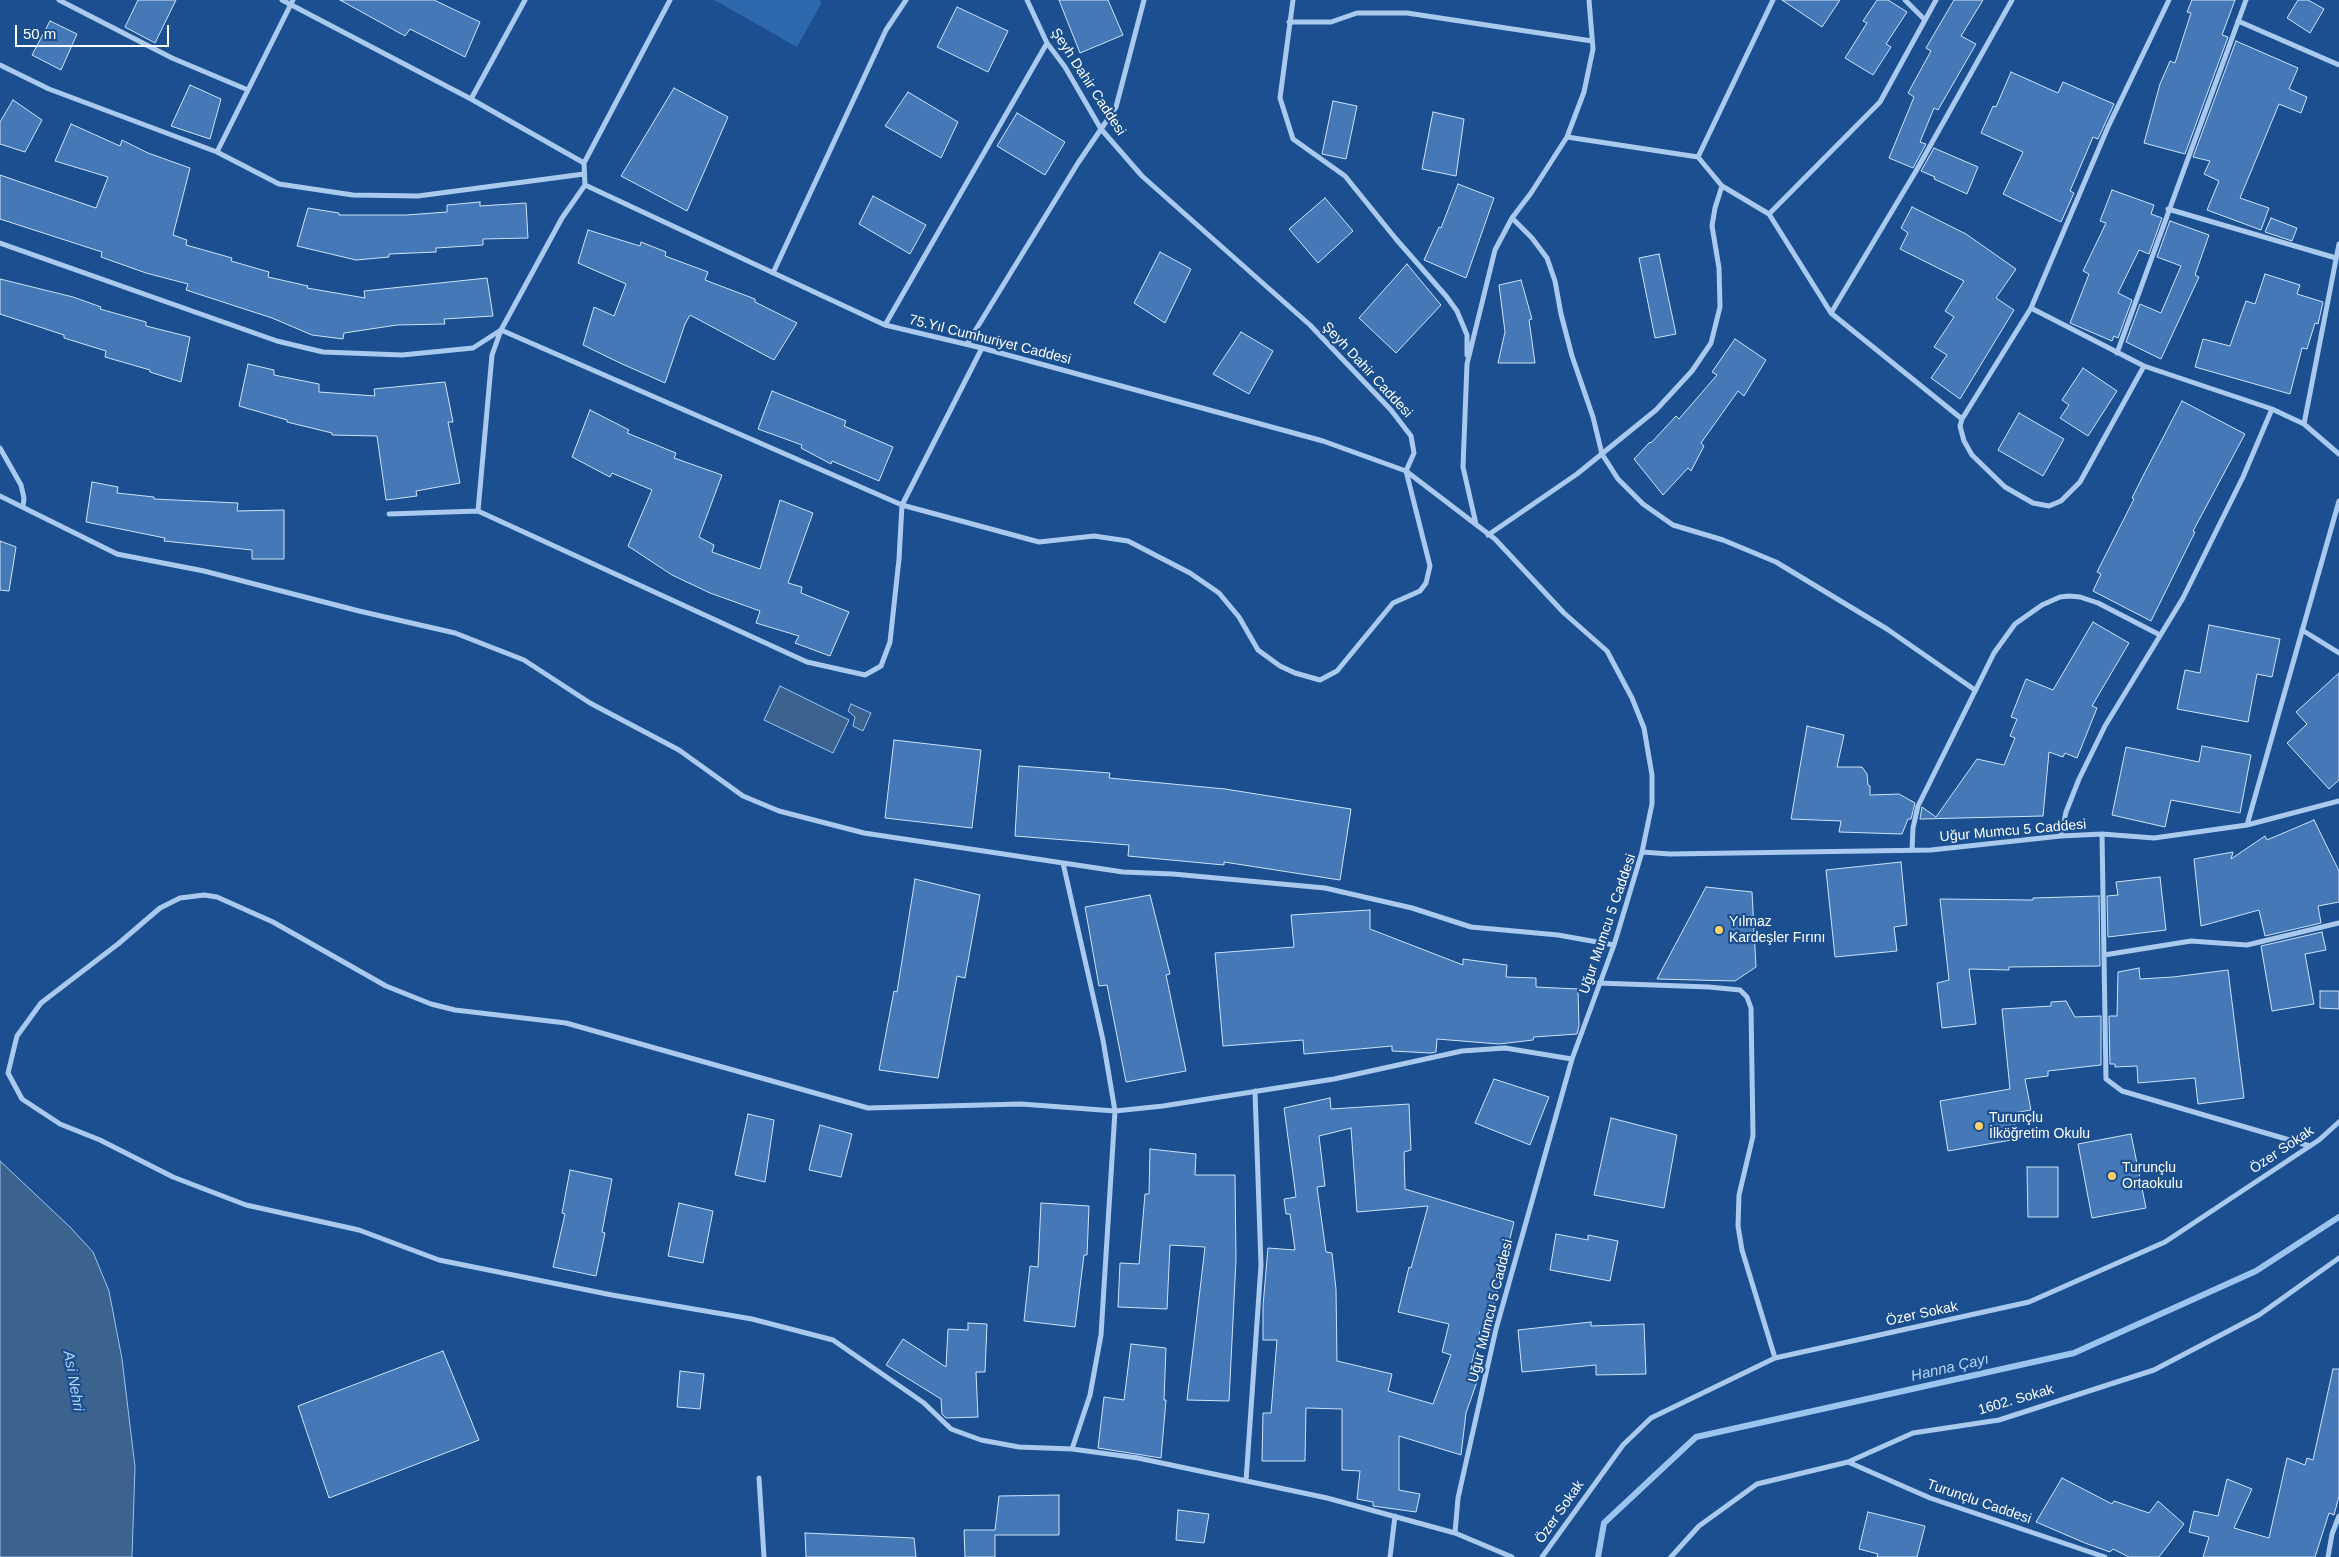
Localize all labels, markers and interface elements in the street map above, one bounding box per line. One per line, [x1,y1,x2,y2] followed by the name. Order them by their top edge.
[18,15,171,47] scale bar
[23,25,56,42] text: 50 m
[1047,25,1129,139] street label: Şeyh Dahir Caddesi
[907,312,1073,368] street label: 75.Yıl Cumhuriyet Caddesi
[1318,319,1416,421] street label: Şeyh Dahir Caddesi
[1939,816,2087,846] street label: Uğur Mumcu 5 Caddesi
[1576,852,1640,996] street label: Uğur Mumcu 5 Caddesi
[1729,914,1825,946] place label: Yılmaz Kardeşler Fırını
[1713,924,1725,936] marker: Yılmaz Kardeşler Fırını
[1989,1110,2090,1142] place label: Turunçlu İlköğretim Okulu
[1973,1120,1985,1132] marker: Turunçlu İlköğretim Okulu
[2247,1123,2317,1177] street label: Özer Sokak
[2122,1160,2183,1192] place label: Turunçlu Ortaokulu
[2106,1170,2118,1182] marker: Turunçlu Ortaokulu
[1465,1238,1517,1384] street label: Uğur Mumcu 5 Caddesi
[1884,1298,1960,1330] street label: Özer Sokak
[59,1349,87,1413] water label: Asi Nehri
[1909,1350,1991,1386] water label: Hanna Çayı
[1976,1381,2056,1419] street label: 1602. Sokak
[1925,1476,2033,1528] street label: Turunçlu Caddesi
[1532,1477,1588,1547] street label: Özer Sokak

